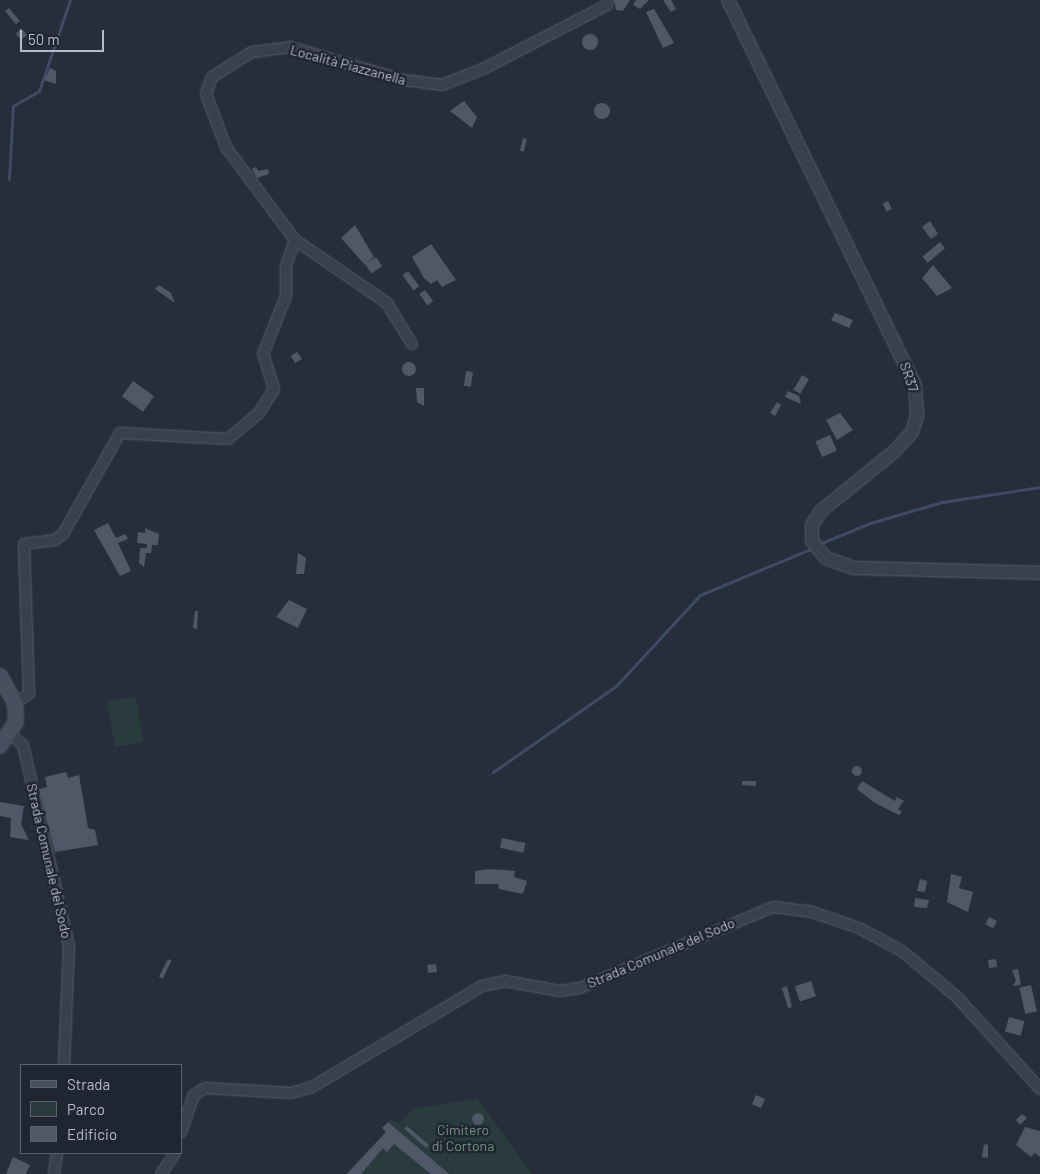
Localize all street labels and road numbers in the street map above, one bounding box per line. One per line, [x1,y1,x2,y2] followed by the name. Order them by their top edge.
[288,41,408,89] street label: Località Piazzanella
[896,360,922,394] street label: SR37
[23,782,75,940] street label: Strada Comunale del Sodo
[585,914,737,992] street label: Strada Comunale del Sodo

